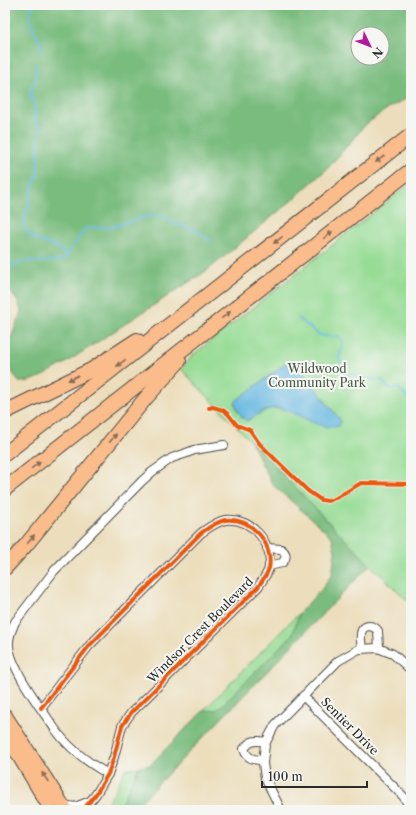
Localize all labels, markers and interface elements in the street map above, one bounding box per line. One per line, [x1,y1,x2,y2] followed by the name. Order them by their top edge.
[350,26,390,66] north arrow
[369,45,386,61] text: N
[375,155,386,164] one-way arrow
[323,231,334,239] one-way arrow
[273,235,284,244] one-way arrow
[221,311,232,320] one-way arrow
[115,359,126,368] one-way arrow
[268,361,367,390] park label: Wildwood Community Park
[68,375,79,382] one-way arrow
[109,432,117,443] one-way arrow
[30,460,41,469] one-way arrow
[27,533,35,544] one-way arrow
[143,573,257,687] street label: Windsor Crest Boulevard
[318,694,382,758] street label: Sentier Drive
[262,763,367,789] scale bar
[268,769,303,784] text: 100 m
[41,772,49,782] one-way arrow

